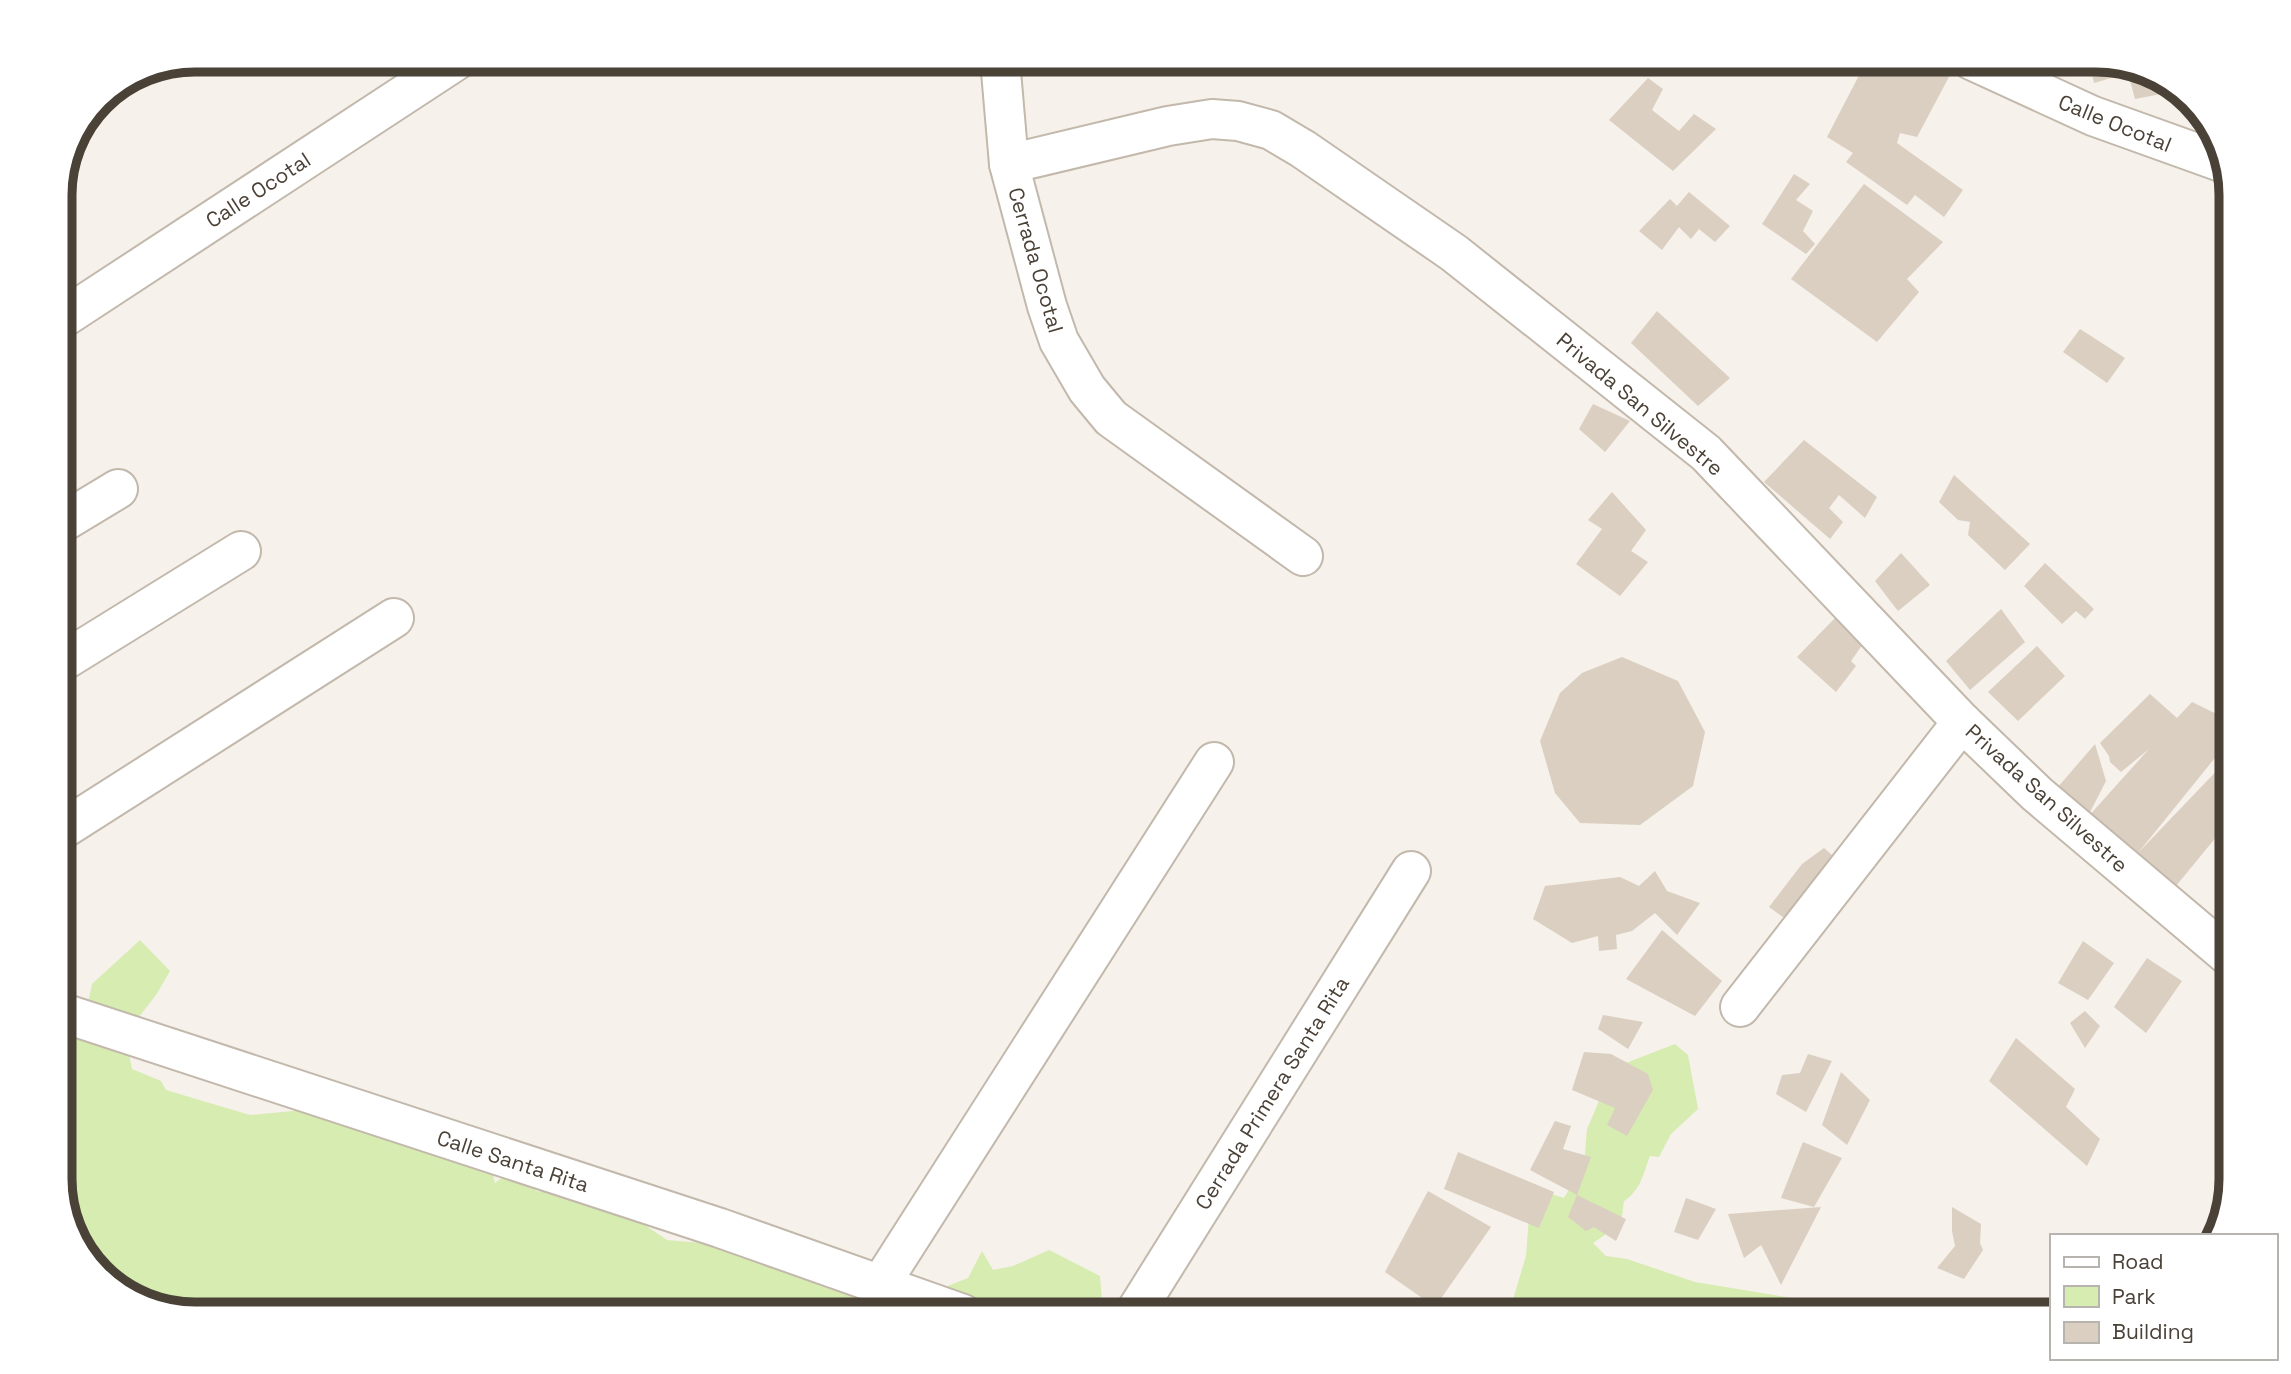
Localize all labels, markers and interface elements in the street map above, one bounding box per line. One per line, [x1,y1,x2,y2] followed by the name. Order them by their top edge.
[2054,88,2176,158] street label: Calle Ocotal
[200,146,316,234] street label: Calle Ocotal
[1002,184,1070,336] street label: Cerrada Ocotal
[1551,326,1729,482] street label: Privada San Silvestre
[1960,718,2134,878] street label: Privada San Silvestre
[1189,971,1355,1215] street label: Cerrada Primera Santa Rita
[434,1124,592,1198] street label: Calle Santa Rita
[2050,1234,2277,1360] legend
[2112,1248,2164,1275] text: Road
[2112,1283,2156,1310] text: Park
[2112,1318,2194,1345] text: Building

